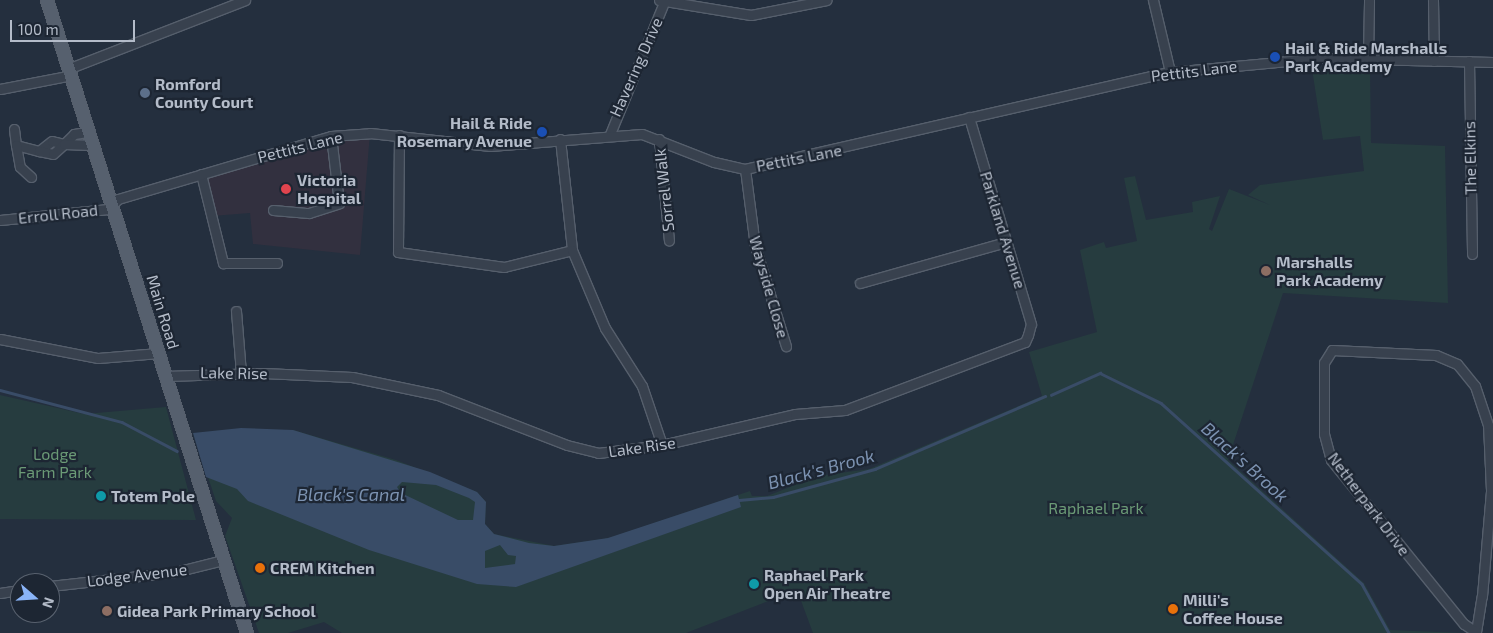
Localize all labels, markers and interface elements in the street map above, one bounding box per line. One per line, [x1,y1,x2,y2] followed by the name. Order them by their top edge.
[12,10,138,42] scale bar
[606,14,666,120] street label: Havering Drive
[18,20,59,38] text: 100 m
[1285,38,1448,76] place label: Hail & Ride Marshalls Park Academy
[1269,51,1281,63] marker: Hail & Ride Marshalls Park Academy
[1150,56,1238,86] street label: Pettits Lane
[155,74,254,112] place label: Romford County Court
[139,87,151,99] marker: Romford County Court
[396,113,532,151] place label: Hail & Ride Rosemary Avenue
[1460,121,1480,195] street label: The Elkins
[536,126,548,138] marker: Hail & Ride Rosemary Avenue
[256,127,344,167] street label: Pettits Lane
[755,140,843,176] street label: Pettits Lane
[650,147,678,233] street label: Sorrel Walk
[976,169,1030,291] street label: Parkland Avenue
[297,170,361,208] place label: Victoria Hospital
[279,182,293,196] marker: Victoria Hospital
[17,200,99,228] street label: Erroll Road
[745,234,793,340] street label: Wayside Close
[1276,252,1384,290] place label: Marshalls Park Academy
[1260,265,1272,277] marker: Marshalls Park Academy
[143,273,183,351] street label: Main Road
[200,363,268,383] street label: Lake Rise
[1197,417,1293,507] water label: Black's Brook
[607,433,677,461] street label: Lake Rise
[18,444,92,482] park label: Lodge Farm Park
[765,444,877,494] water label: Black's Brook
[1324,449,1414,559] street label: Netherpark Drive
[297,483,405,505] water label: Black's Canal
[111,486,195,506] place label: Totem Pole
[95,490,107,502] marker: Totem Pole
[1048,498,1144,518] park label: Raphael Park
[270,558,375,578] place label: CREM Kitchen
[86,559,188,591] street label: Lodge Avenue
[254,562,266,574] marker: CREM Kitchen
[764,565,892,603] place label: Raphael Park Open Air Theatre
[10,573,60,623] north arrow
[748,578,760,590] marker: Raphael Park Open Air Theatre
[1183,590,1283,628] place label: Milli's Coffee House
[39,595,58,610] text: N
[117,601,316,621] place label: Gidea Park Primary School
[1167,603,1179,615] marker: Milli's Coffee House
[101,605,113,617] marker: Gidea Park Primary School

